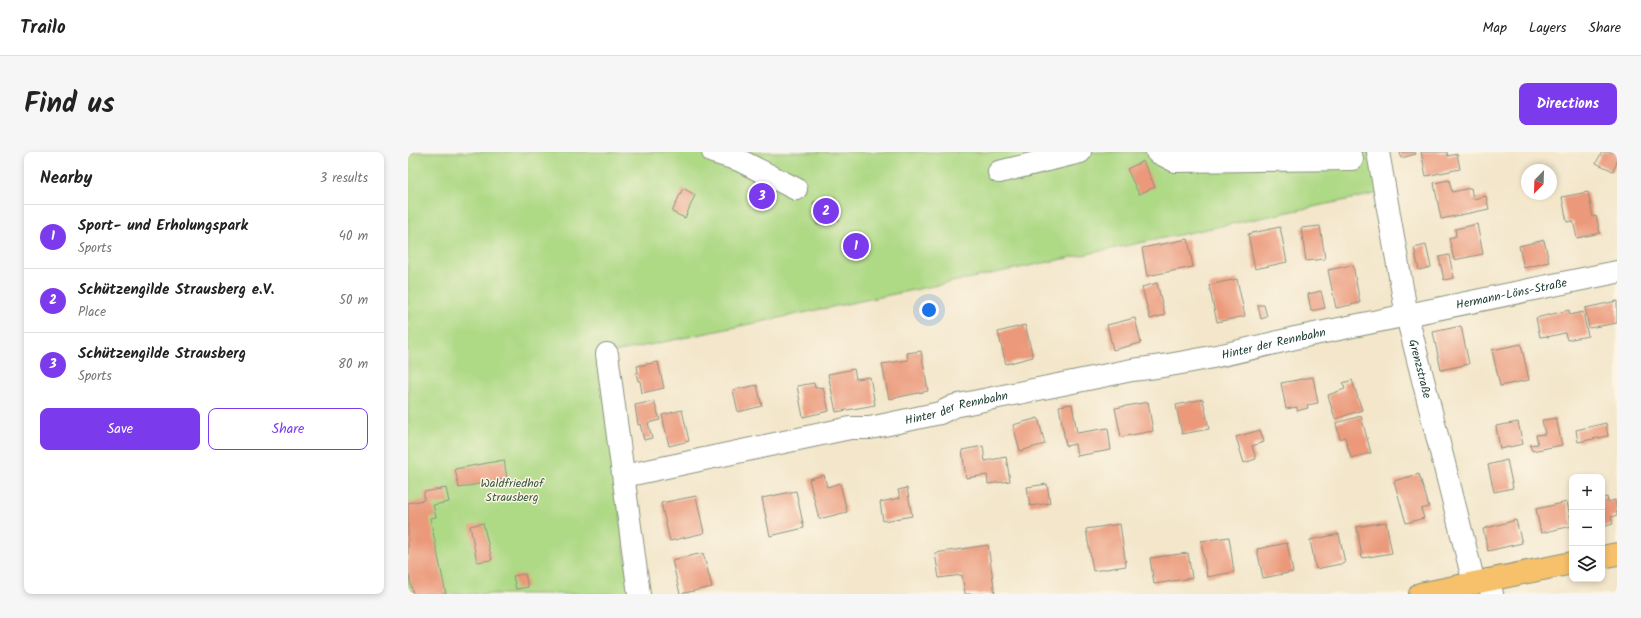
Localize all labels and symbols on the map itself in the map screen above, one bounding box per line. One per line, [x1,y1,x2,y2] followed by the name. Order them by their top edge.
[1521,164,1557,200] north arrow
[749,181,775,211] pin: 3
[813,196,839,226] pin: 2
[843,231,869,261] pin: 1
[1454,273,1569,314] street label: Hermann-Löns-Straße
[919,300,939,320] your location
[1220,322,1327,364] street label: Hinter der Rennbahn
[1404,337,1437,401] street label: Grenzstraße
[903,386,1010,430] street label: Hinter der Rennbahn
[480,474,545,507] park label: Waldfriedhof Strausberg

